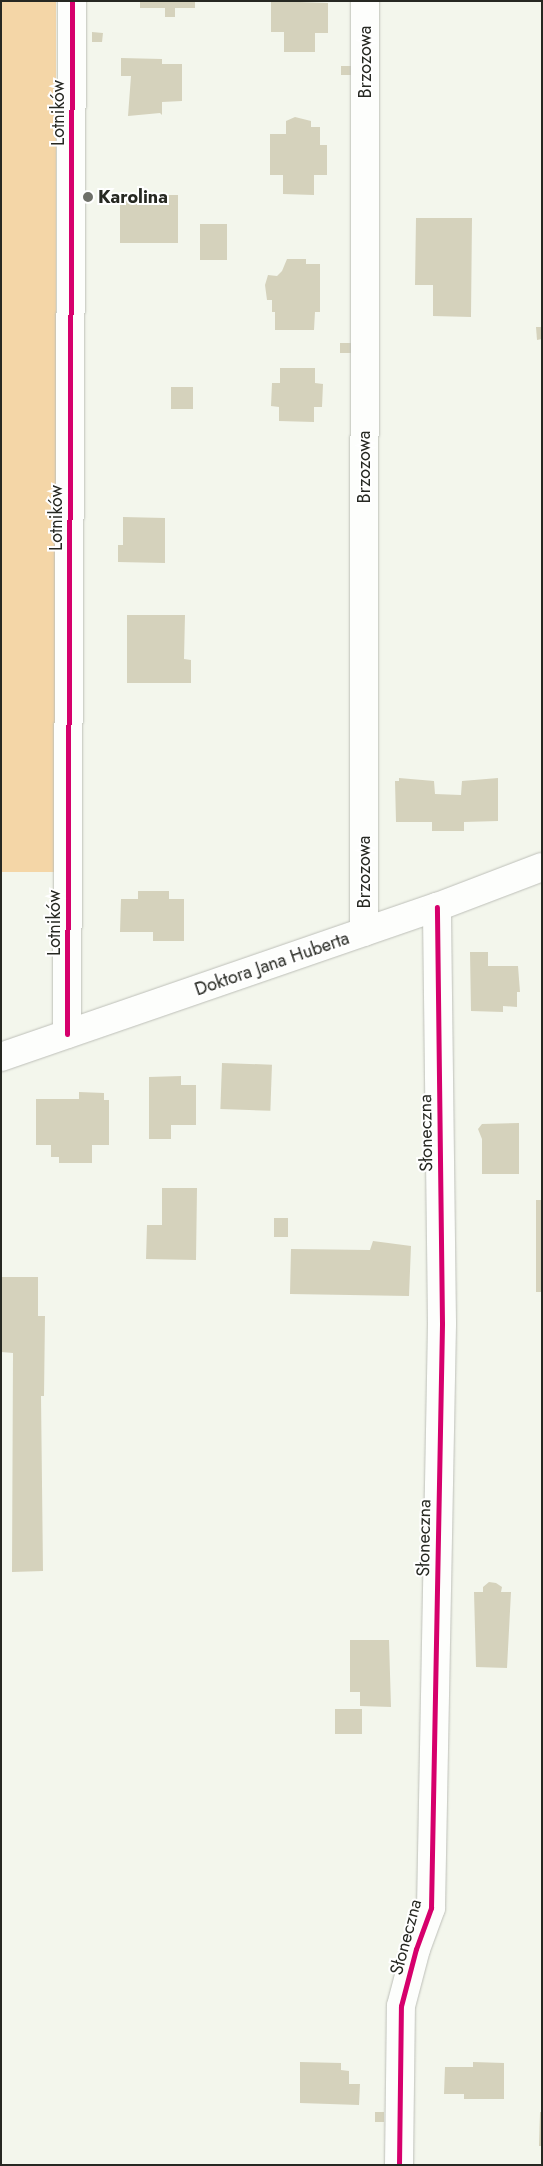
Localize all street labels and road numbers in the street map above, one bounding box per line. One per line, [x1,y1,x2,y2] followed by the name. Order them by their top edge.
[354,26,376,98] street label: Brzozowa
[47,80,69,146] street label: Lotników
[353,431,375,503] street label: Brzozowa
[45,485,67,551] street label: Lotników
[353,836,375,908] street label: Brzozowa
[43,890,65,956] street label: Lotników
[192,927,352,1001] street label: Doktora Jana Huberta
[415,1094,437,1172] street label: Słoneczna
[413,1499,435,1577] street label: Słoneczna
[386,1897,426,1977] street label: Słoneczna

